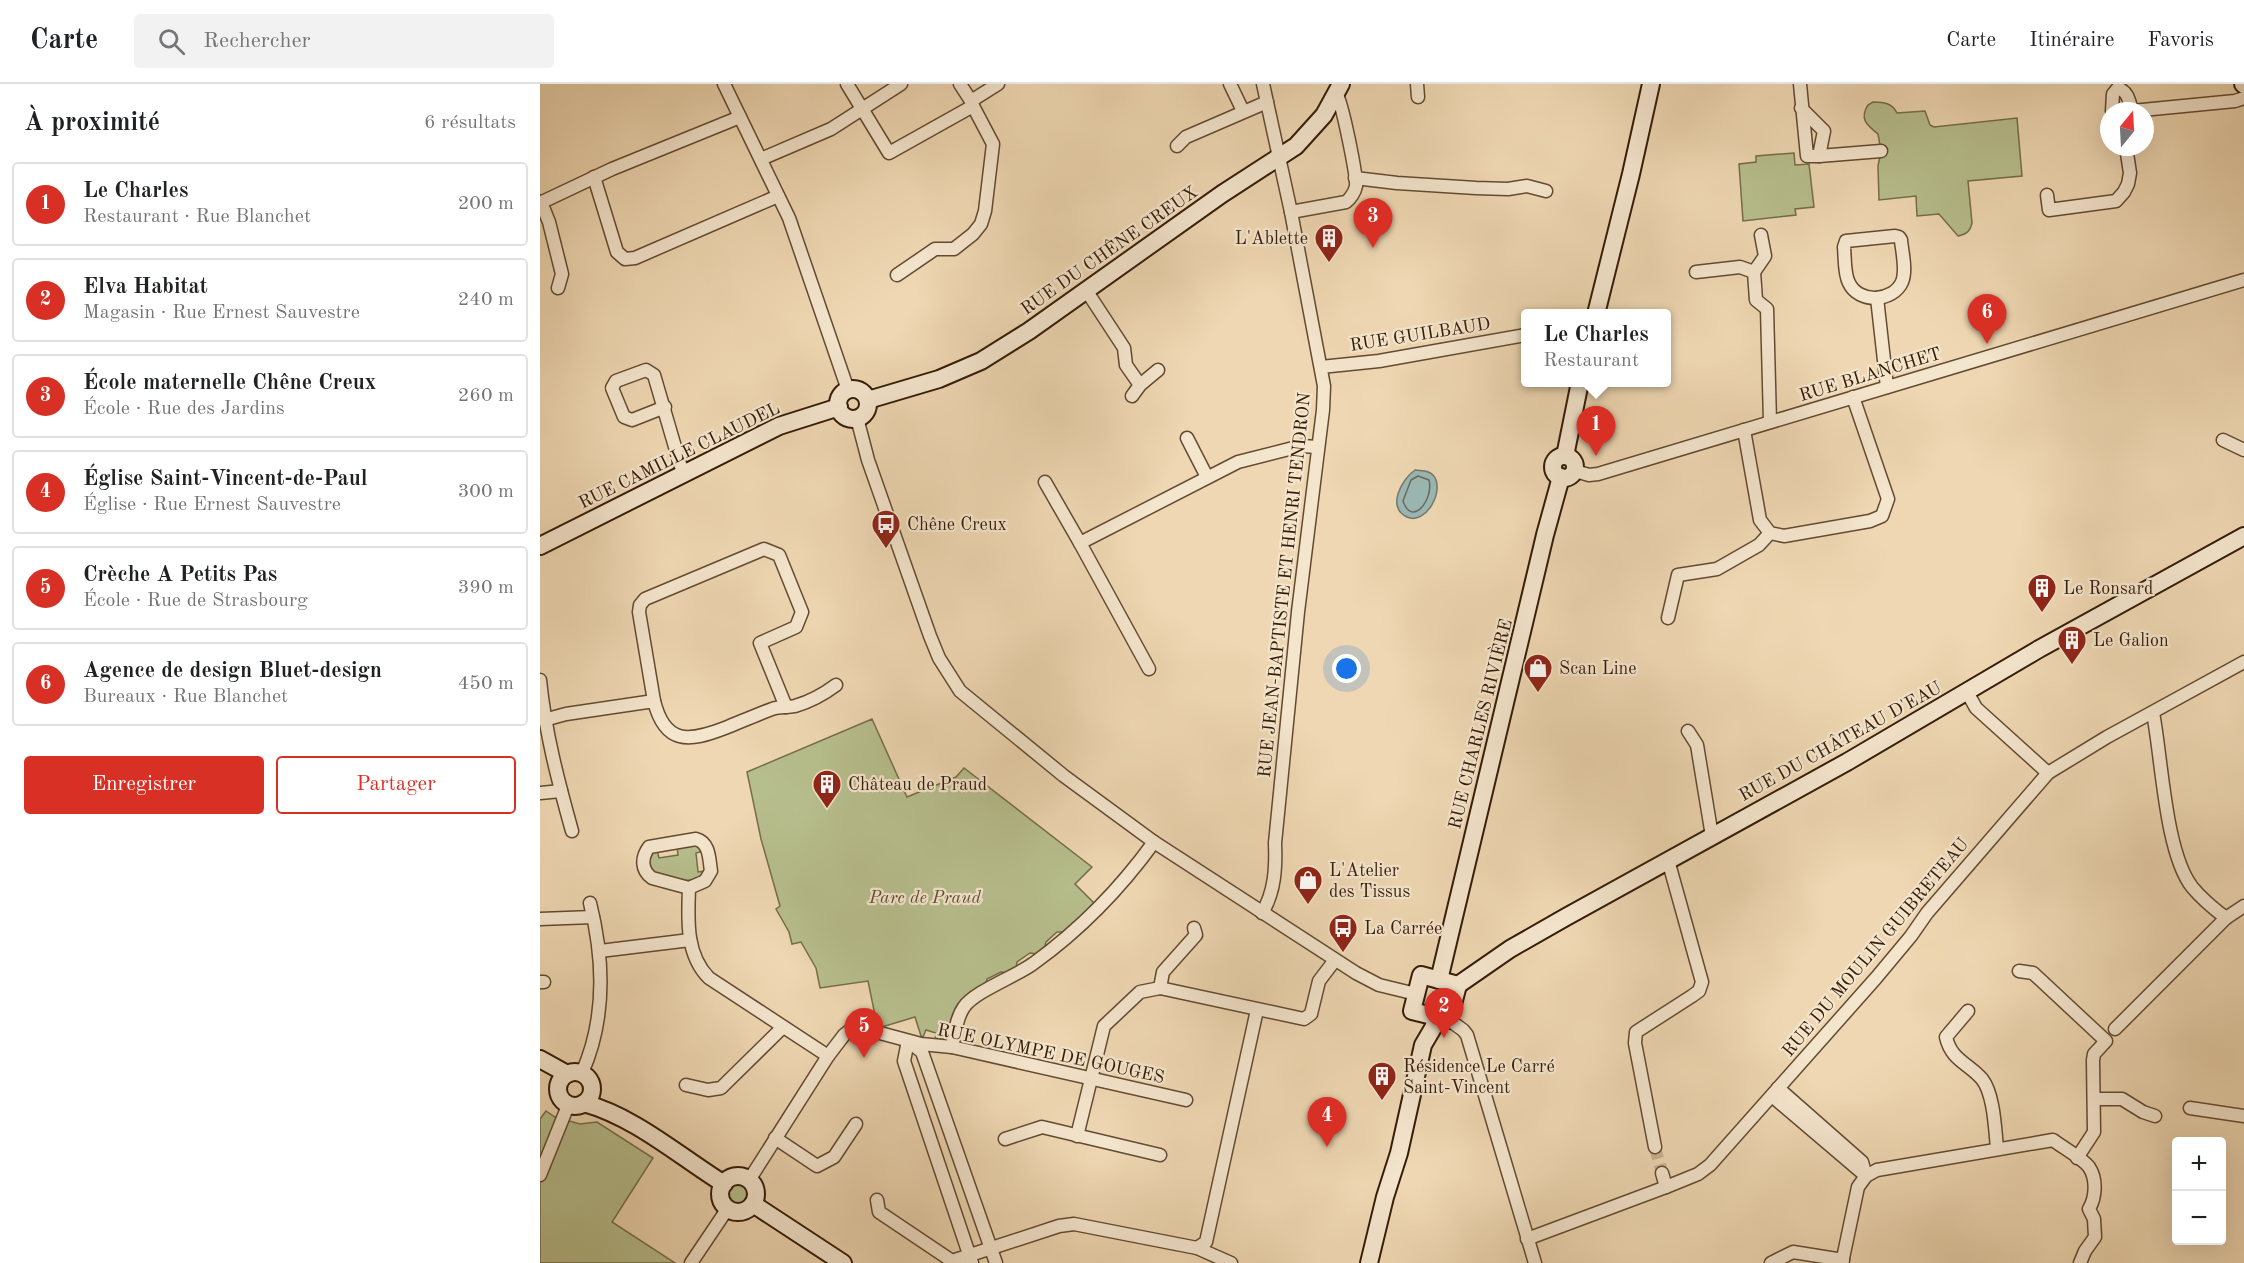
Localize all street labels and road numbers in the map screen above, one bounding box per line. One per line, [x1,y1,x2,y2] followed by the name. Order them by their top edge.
[1016,179,1202,319] street label: RUE DU CHÊNE CREUX
[1349,315,1492,355] street label: RUE GUILBAUD
[1797,345,1943,405] street label: RUE BLANCHET
[1256,391,1314,779] street label: RUE JEAN-BAPTISTE ET HENRI TENDRON
[576,399,783,513] street label: RUE CAMILLE CLAUDEL
[1442,616,1516,831] street label: RUE CHARLES RIVIÈRE
[1734,675,1945,805] street label: RUE DU CHÂTEAU D'EAU
[1779,835,1972,1060] street label: RUE DU MOULIN GUIBRETEAU
[935,1021,1166,1087] street label: RUE OLYMPE DE GOUGES

